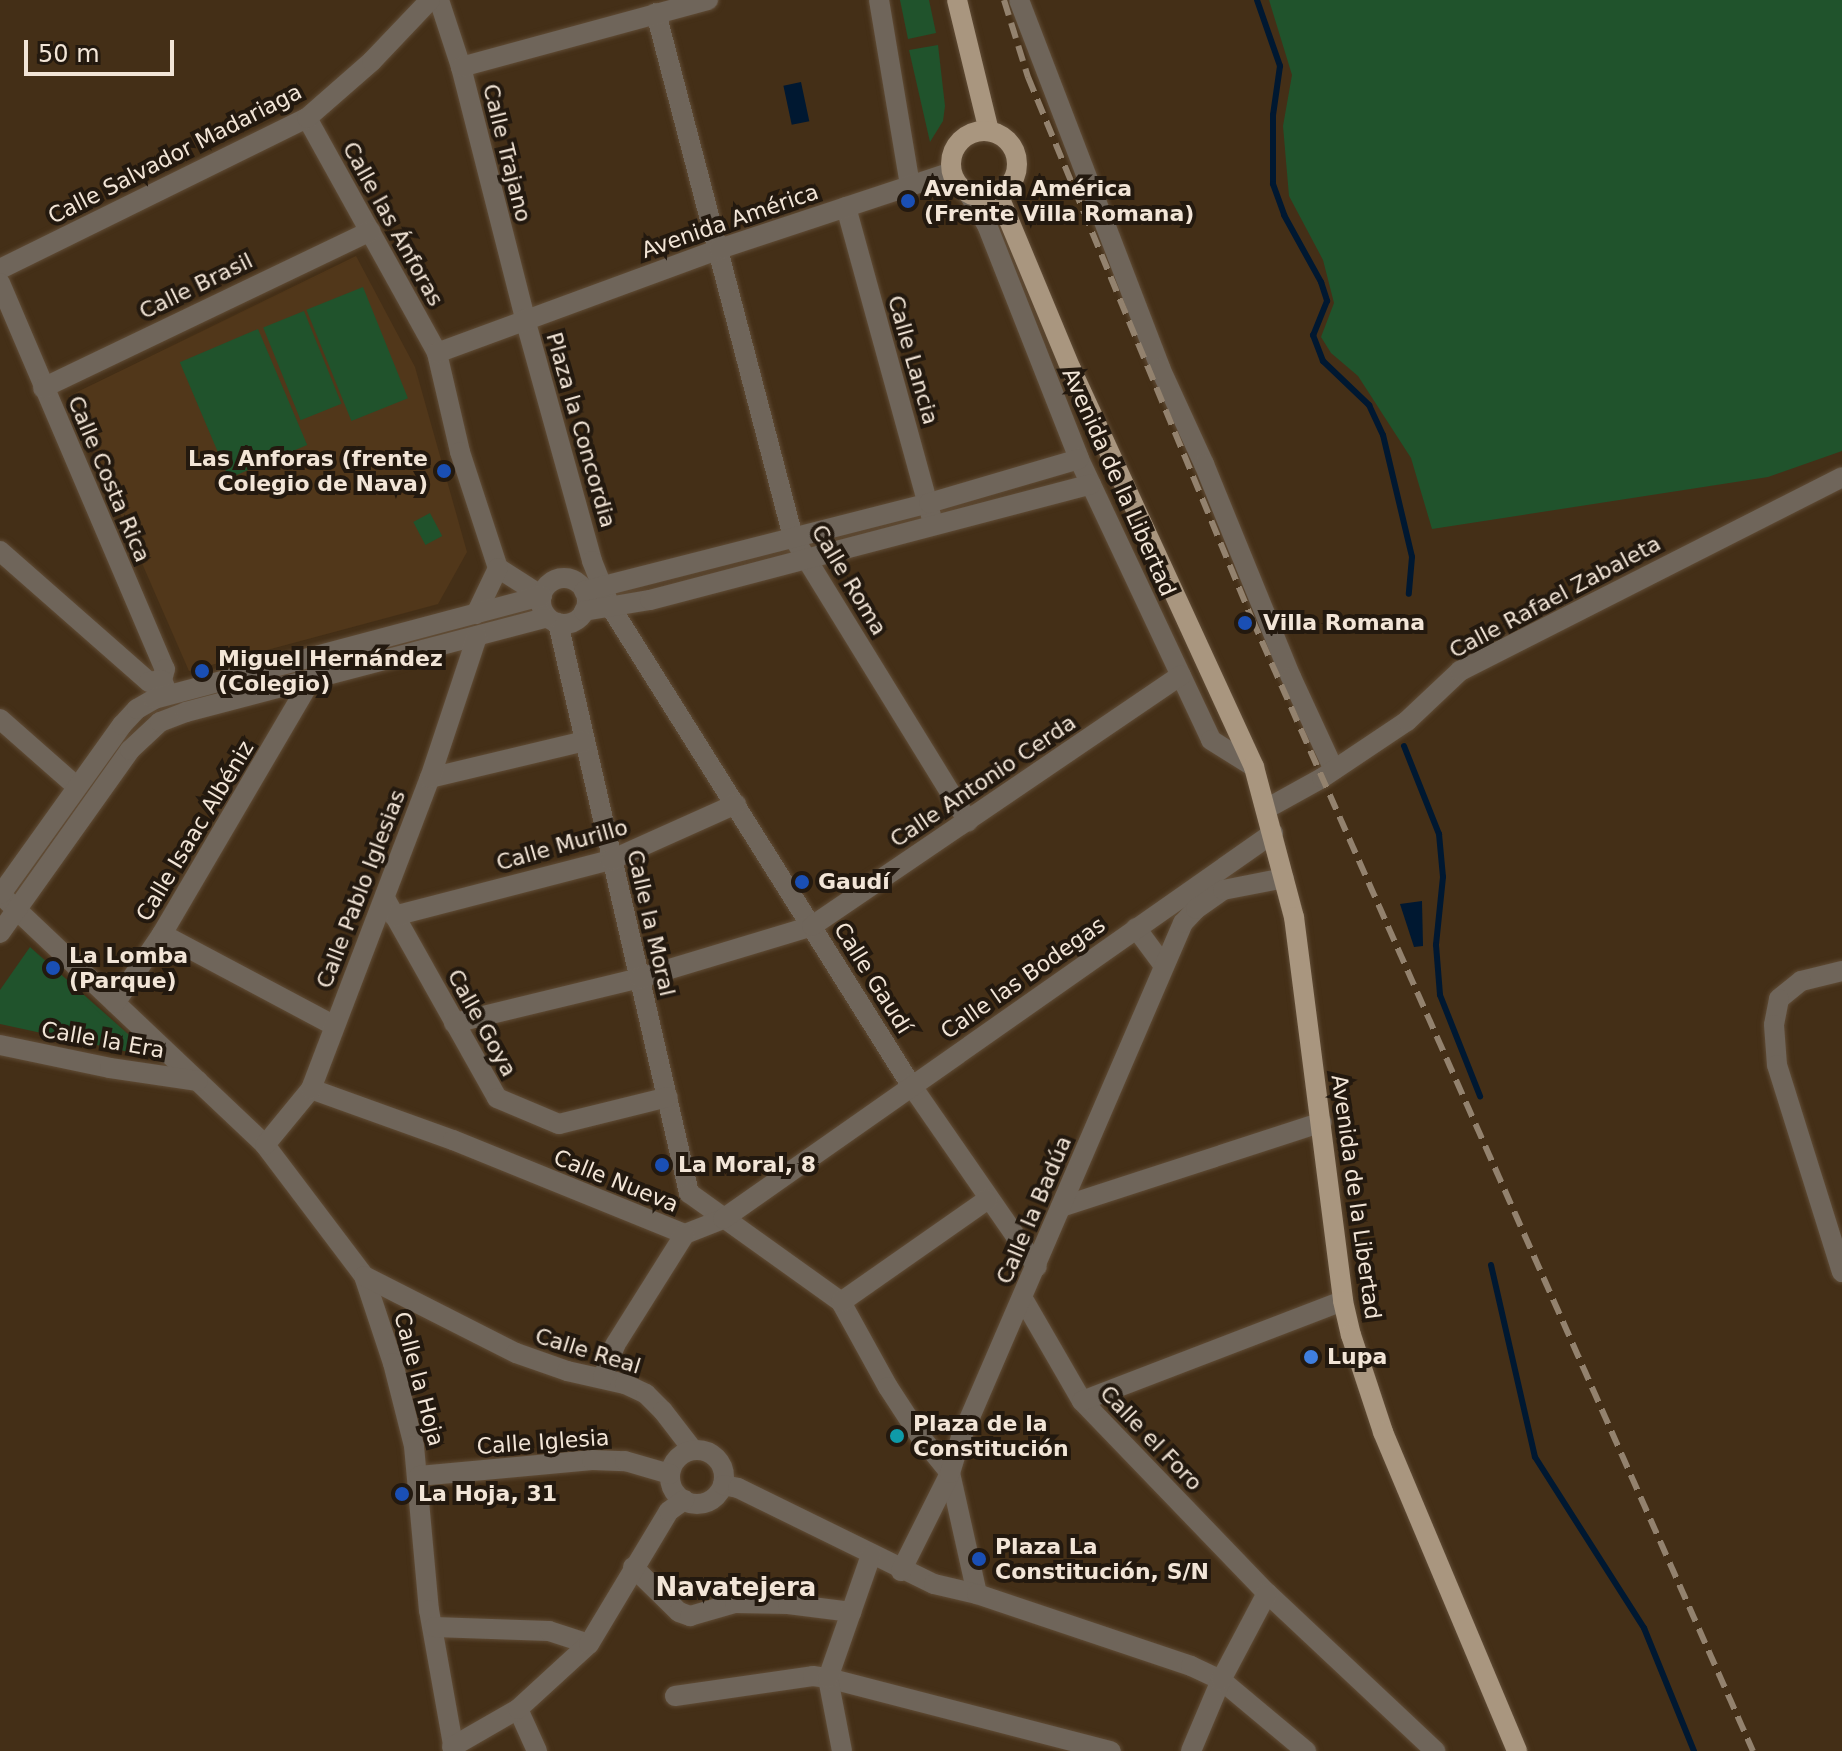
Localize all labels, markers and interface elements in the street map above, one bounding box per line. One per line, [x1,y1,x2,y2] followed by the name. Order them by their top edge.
[28,24,178,74] scale bar
[38,40,100,68] text: 50 m
[44,78,306,230] street label: Calle Salvador Madariaga
[477,81,537,225] street label: Calle Trajano
[337,137,449,311] street label: Calle las Ánforas
[924,175,1194,226] place label: Avenida América (Frente Villa Romana)
[638,178,822,264] street label: Avenida América
[899,192,917,210] marker: Avenida América (Frente Villa Romana)
[135,247,257,325] street label: Calle Brasil
[882,292,944,428] street label: Calle Lancia
[540,329,622,531] street label: Plaza la Concordia
[1057,364,1181,600] street label: Avenida de la Libertad
[62,392,156,566] street label: Calle Costa Rica
[188,445,428,496] place label: Las Anforas (frente Colegio de Nava)
[435,462,453,480] marker: Las Anforas (frente Colegio de Nava)
[806,520,892,640] street label: Calle Roma
[1445,530,1665,664] street label: Calle Rafael Zabaleta
[1263,610,1425,636] place label: Villa Romana
[1234,612,1256,634] marker: Villa Romana
[218,645,443,696] place label: Miguel Hernández (Colegio)
[193,662,211,680] marker: Miguel Hernández (Colegio)
[885,709,1081,853] street label: Calle Antonio Cerda
[131,736,259,926] street label: Calle Isaac Albéniz
[311,786,411,992] street label: Calle Pablo Iglesias
[493,814,631,876] street label: Calle Murillo
[621,847,681,999] street label: Calle la Moral
[818,869,890,895] place label: Gaudí
[793,873,811,891] marker: Gaudí
[936,911,1110,1045] street label: Calle las Bodegas
[828,918,918,1038] street label: Calle Gaudí
[69,942,188,994] place label: La Lomba (Parque)
[44,959,62,977] marker: La Lomba (Parque)
[442,965,522,1081] street label: Calle Goya
[39,1016,167,1064] street label: Calle la Era
[1326,1073,1386,1321] street label: Avenida de la Libertad
[991,1132,1077,1288] street label: Calle la Badúa
[550,1144,682,1218] street label: Calle Nueva
[678,1152,816,1178] place label: La Moral, 8
[653,1156,671,1174] marker: La Moral, 8
[388,1309,450,1449] street label: Calle la Hoja
[532,1322,644,1380] street label: Calle Real
[1327,1344,1387,1370] place label: Lupa
[1302,1348,1320,1366] marker: Lupa
[1094,1380,1208,1496] street label: Calle el Foro
[913,1410,1069,1462] place label: Plaza de la Constitución
[476,1424,610,1460] street label: Calle Iglesia
[888,1427,906,1445] marker: Plaza de la Constitución
[418,1481,557,1507] place label: La Hoja, 31
[393,1485,411,1503] marker: La Hoja, 31
[995,1533,1209,1584] place label: Plaza La Constitución, S/N
[970,1550,988,1568] marker: Plaza La Constitución, S/N
[656,1572,816,1604] district label: Navatejera

